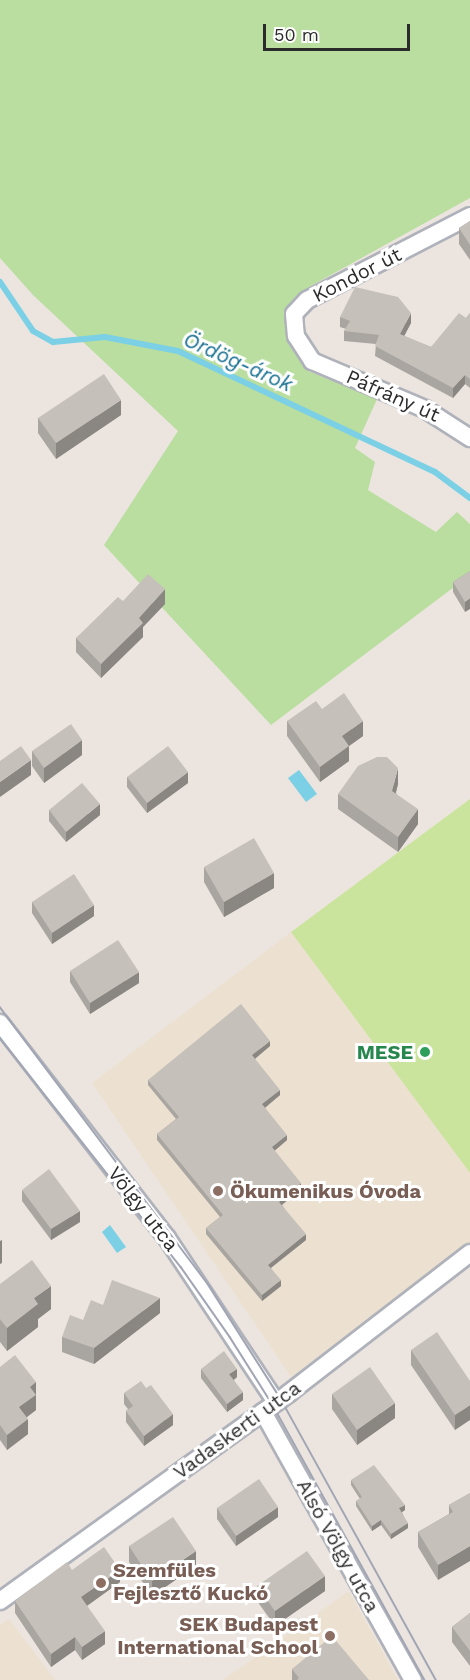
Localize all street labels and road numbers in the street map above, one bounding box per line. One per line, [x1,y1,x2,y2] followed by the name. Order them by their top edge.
[308,242,406,308] street label: Kondor út
[342,365,444,427] street label: Páfrány út
[102,1162,184,1256] street label: Völgy utca
[169,1376,305,1484] street label: Vadaskerti utca
[291,1475,385,1617] street label: Alsó Völgy utca

